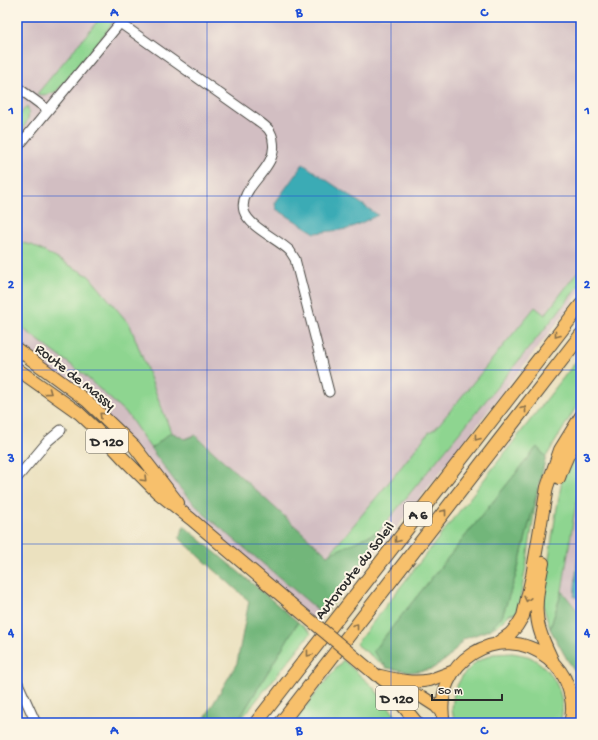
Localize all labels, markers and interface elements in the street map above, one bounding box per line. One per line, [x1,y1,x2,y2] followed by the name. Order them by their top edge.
[109,6,119,21] text: A
[295,6,304,21] text: B
[479,6,489,21] text: C
[7,104,14,119] text: 1
[583,104,590,119] text: 1
[8,278,15,293] text: 2
[584,278,591,293] text: 2
[555,331,562,338] one-way arrow
[31,341,119,415] street label: Route de Massy
[45,387,52,395] one-way arrow
[519,407,526,414] one-way arrow
[99,413,107,420] one-way arrow
[86,429,128,453] road number: D 120
[475,433,482,440] one-way arrow
[7,452,15,467] text: 3
[583,452,591,467] text: 3
[139,474,147,482] one-way arrow
[404,502,432,526] road number: A 6
[439,509,446,516] one-way arrow
[312,519,399,624] street label: Autoroute du Soleil
[395,536,402,543] one-way arrow
[524,596,532,603] one-way arrow
[351,623,358,630] one-way arrow
[7,626,15,641] text: 4
[583,626,591,641] text: 4
[307,650,314,657] one-way arrow
[432,676,502,702] scale bar
[438,685,463,699] text: 50 m
[376,686,418,710] road number: D 120
[109,724,119,739] text: A
[295,724,304,739] text: B
[479,724,489,739] text: C

